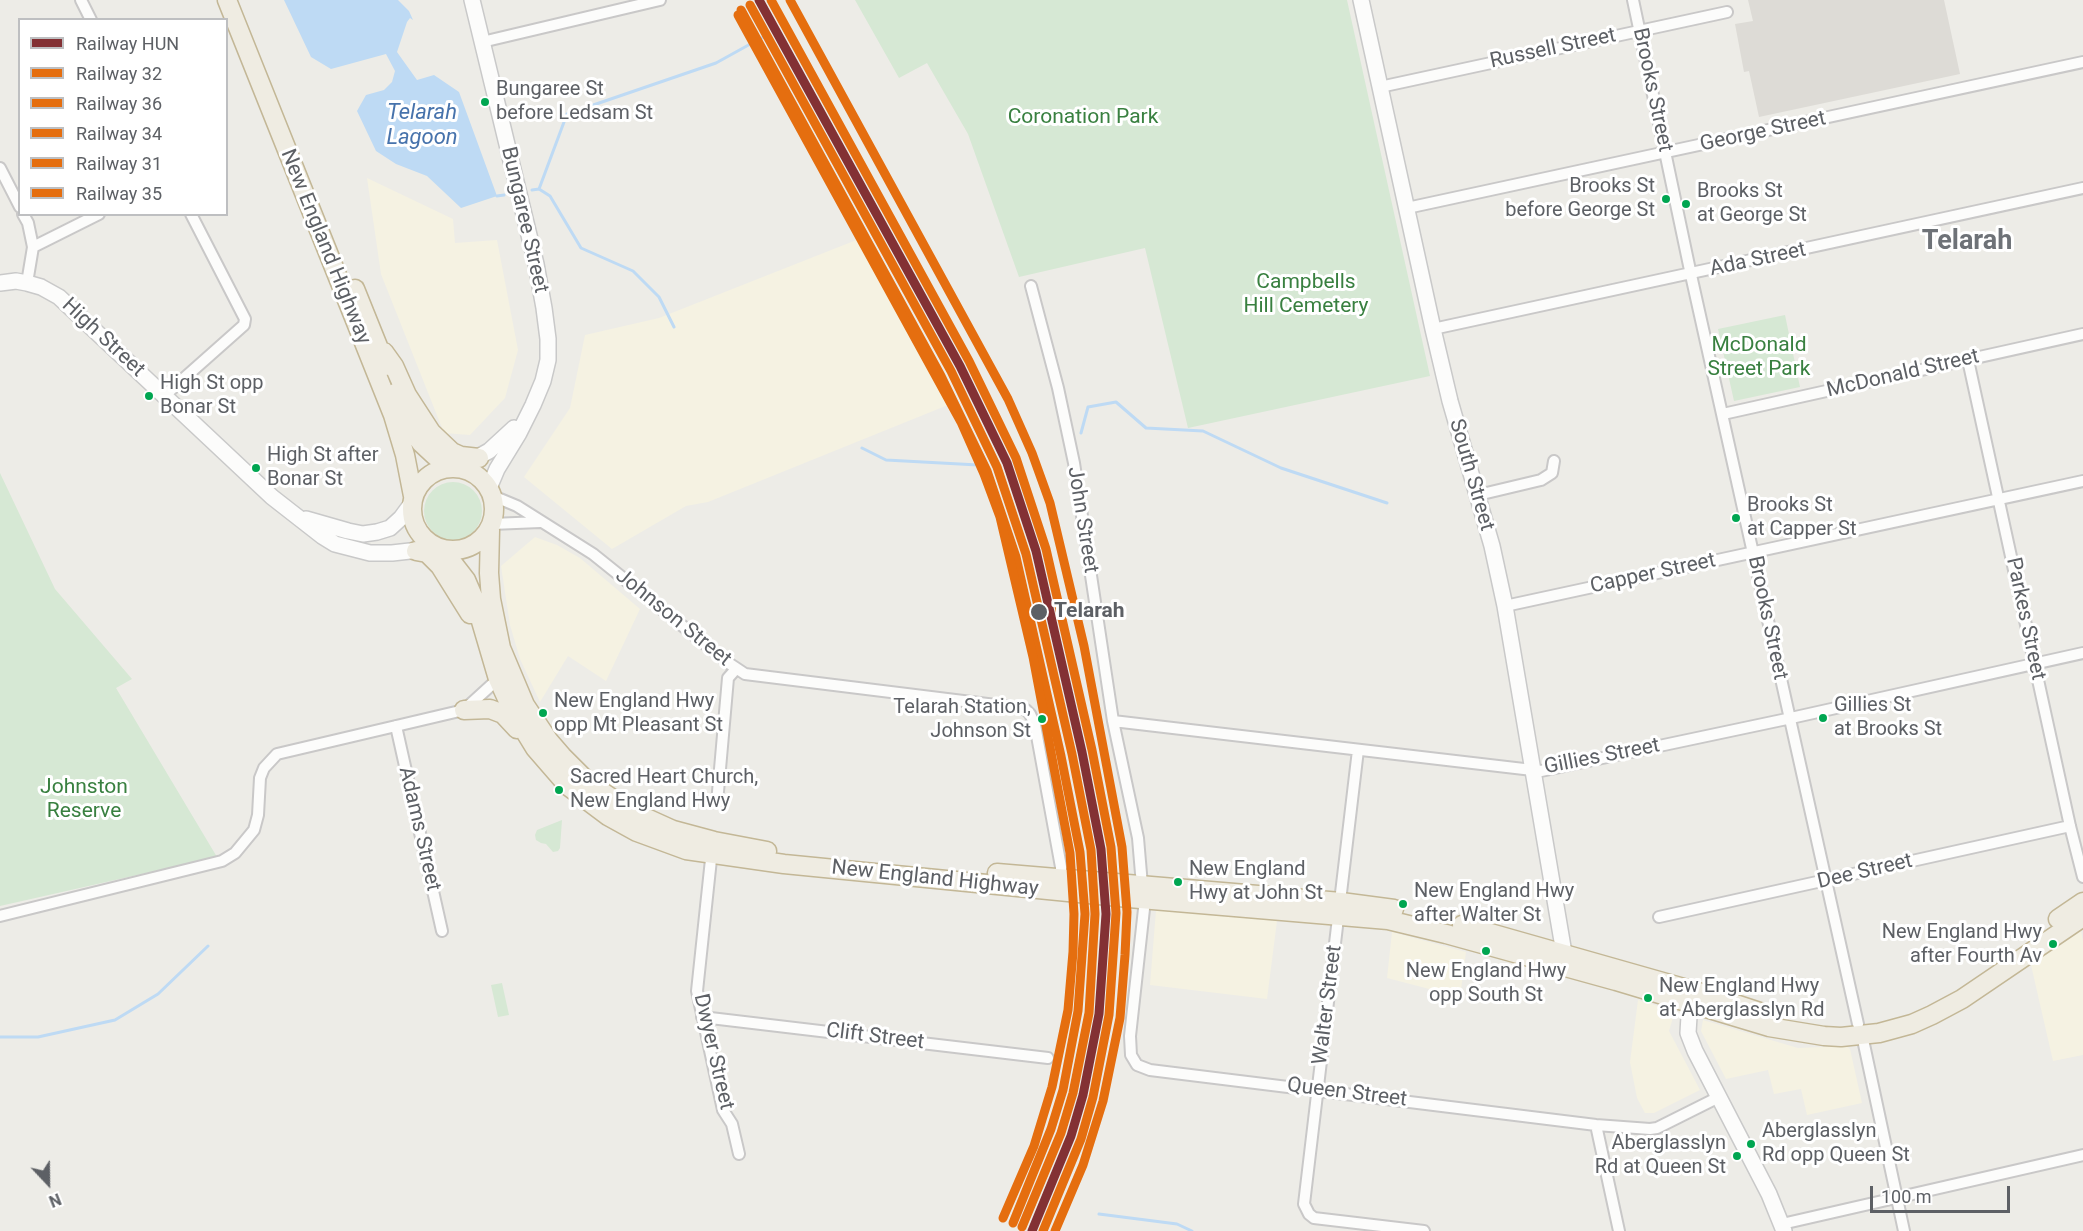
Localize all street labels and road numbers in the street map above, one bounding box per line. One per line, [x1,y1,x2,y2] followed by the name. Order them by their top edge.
[1488,23,1618,75] street label: Russell Street
[1627,26,1677,154] street label: Brooks Street
[1698,106,1828,158] street label: George Street
[495,144,553,296] street label: Bungaree Street
[274,146,376,348] street label: New England Highway
[1708,238,1808,282] street label: Ada Street
[56,293,150,383] street label: High Street
[1824,344,1982,404] street label: McDonald Street
[1443,416,1499,534] street label: South Street
[1061,465,1103,575] street label: John Street
[1588,548,1718,600] street label: Capper Street
[1742,554,1792,682] street label: Brooks Street
[2000,555,2050,683] street label: Parkes Street
[610,564,736,672] street label: Johnson Street
[1542,733,1662,781] street label: Gillies Street
[392,764,446,894] street label: Adams Street
[1815,849,1915,895] street label: Dee Street
[830,856,1040,902] street label: New England Highway
[1308,944,1348,1066] street label: Walter Street
[687,992,739,1112] street label: Dwyer Street
[825,1018,925,1056] street label: Clift Street
[1286,1073,1408,1113] street label: Queen Street

